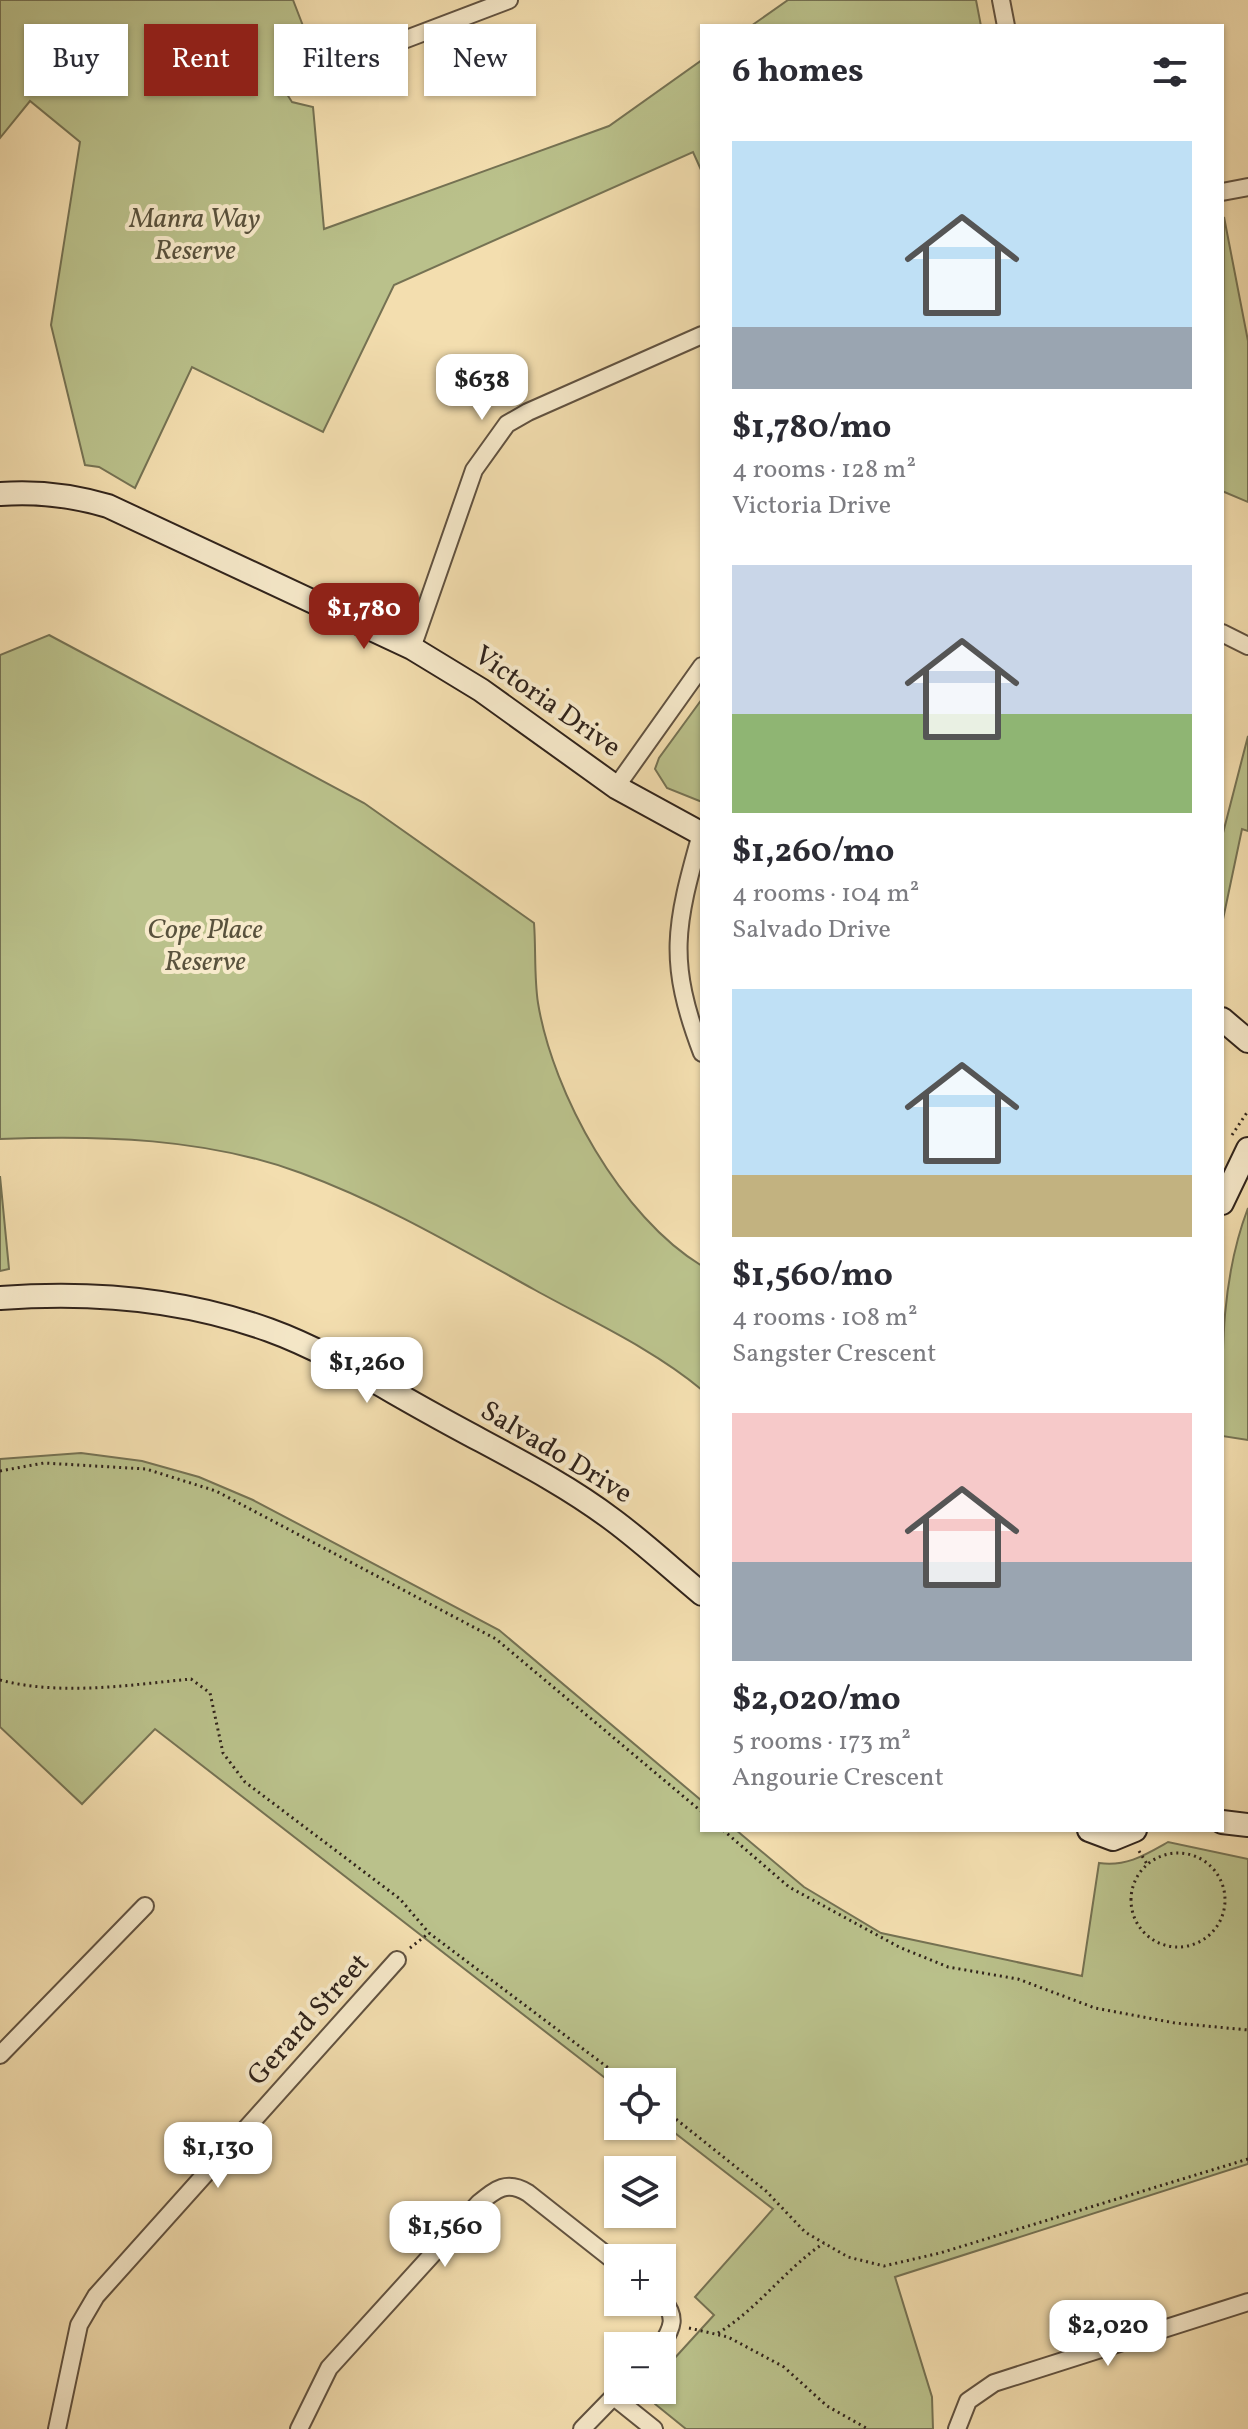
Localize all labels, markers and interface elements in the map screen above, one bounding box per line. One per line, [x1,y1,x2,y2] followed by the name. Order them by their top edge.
[24,24,128,96] chip: Buy
[144,24,258,96] chip: Rent
[274,24,408,96] chip: Filters
[424,24,536,96] chip: New
[732,49,864,96] text: 6 homes
[1148,50,1192,94] icon: filters
[890,193,1034,337] icon: home
[129,200,261,271] park label: Manra Way Reserve
[435,354,529,422] pin: $638
[454,362,510,398] text: $638
[732,405,891,452] text: $1,780/mo
[732,452,916,488] text: 4 rooms · 128 m²
[732,488,891,524] text: Victoria Drive
[299,583,429,651] pin: $1,780
[327,591,401,627] text: $1,780
[890,617,1034,761] icon: home
[466,637,628,767] street label: Victoria Drive
[732,829,895,876] text: $1,260/mo
[732,876,919,912] text: 4 rooms · 104 m²
[147,911,263,982] park label: Cope Place Reserve
[732,912,891,948] text: Salvado Drive
[890,1041,1034,1185] icon: home
[732,1253,893,1300] text: $1,560/mo
[732,1300,918,1336] text: 4 rooms · 108 m²
[732,1336,936,1372] text: Sangster Crescent
[302,1337,432,1405] pin: $1,260
[329,1345,405,1381] text: $1,260
[473,1392,639,1514] street label: Salvado Drive
[890,1465,1034,1609] icon: home
[732,1677,901,1724] text: $2,020/mo
[732,1724,911,1760] text: 5 rooms · 173 m²
[732,1760,944,1796] text: Angourie Crescent
[239,1945,379,2095] street label: Gerard Street
[604,2068,676,2404] map controls
[604,2068,676,2140] button: locate
[153,2122,283,2190] pin: $1,130
[182,2130,254,2166] text: $1,130
[604,2156,676,2228] button: layers
[380,2201,510,2269] pin: $1,560
[407,2209,483,2245] text: $1,560
[604,2244,676,2316] button: +
[1043,2300,1173,2368] pin: $2,020
[1068,2308,1148,2344] text: $2,020
[604,2332,676,2404] button: −

